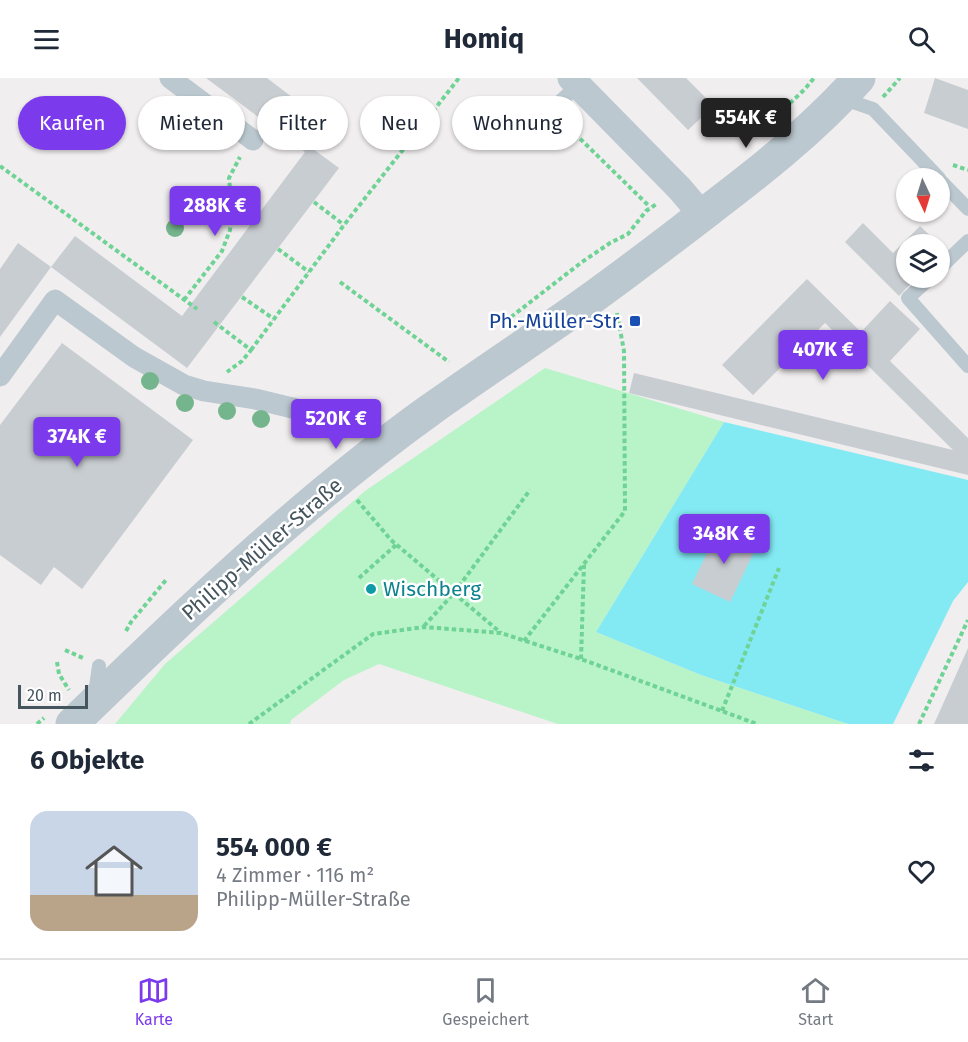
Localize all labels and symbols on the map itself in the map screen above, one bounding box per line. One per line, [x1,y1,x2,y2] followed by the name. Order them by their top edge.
[697,98,795,149] pin: 554K €
[896,168,950,222] north arrow
[166,186,264,237] pin: 288K €
[489,308,623,334] place label: Ph.-Müller-Str.
[628,314,642,328] marker: Ph.-Müller-Str.
[774,330,872,381] pin: 407K €
[287,399,385,450] pin: 520K €
[28,417,126,468] pin: 374K €
[176,472,348,626] street label: Philipp-Müller-Straße
[675,514,773,565] pin: 348K €
[383,576,481,602] place label: Wischberg
[364,582,378,596] marker: Wischberg
[18,682,88,710] scale bar

